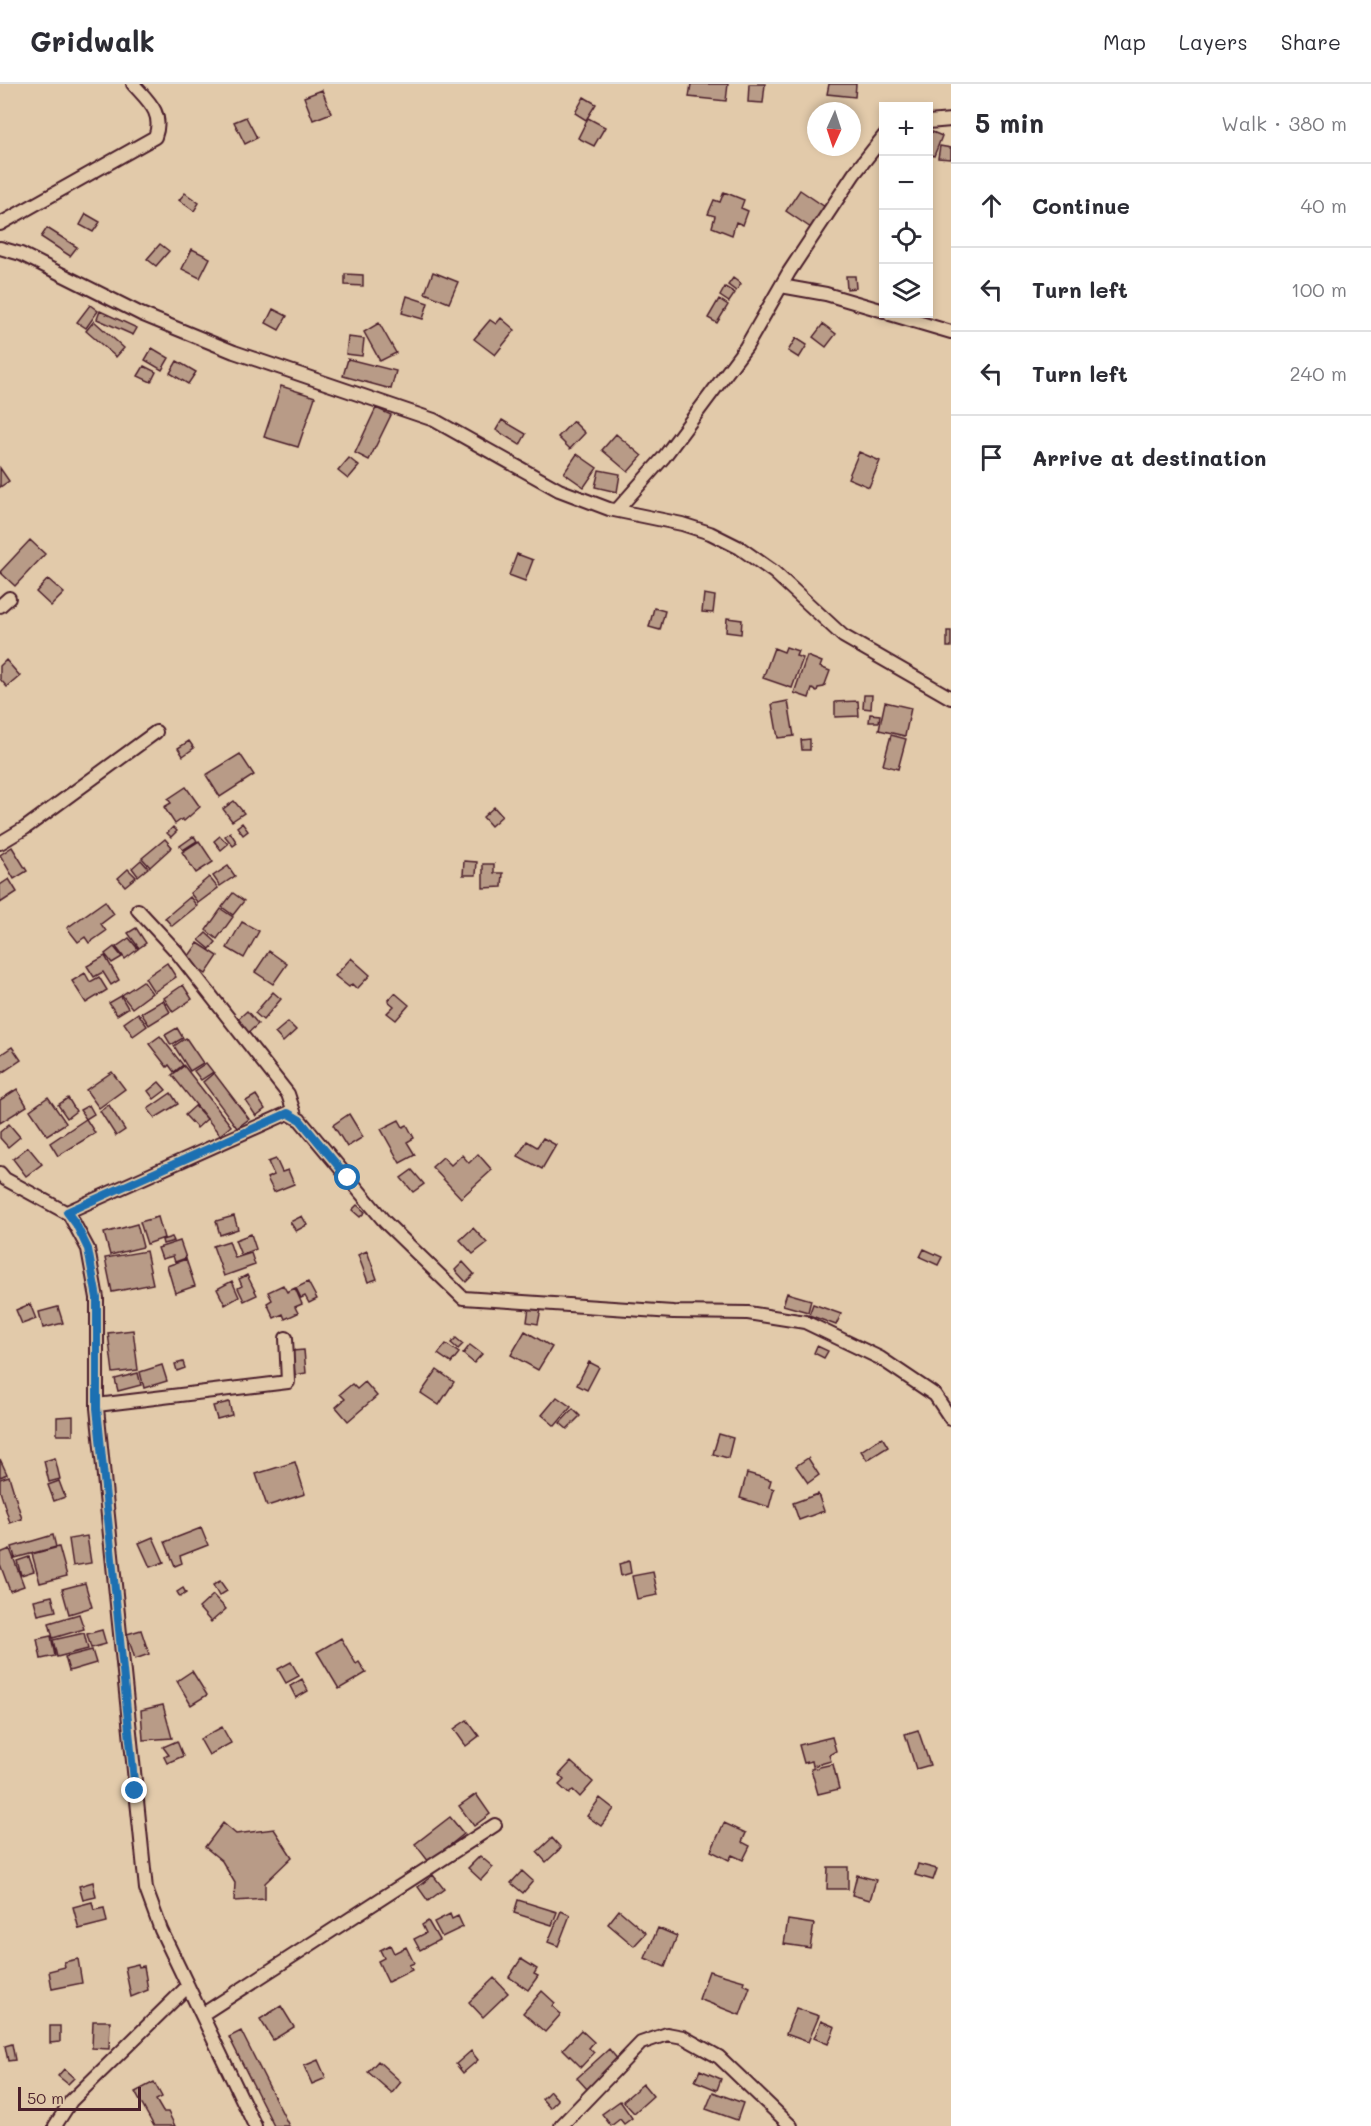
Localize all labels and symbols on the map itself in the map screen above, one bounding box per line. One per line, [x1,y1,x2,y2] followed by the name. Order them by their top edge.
[807,102,861,156] north arrow
[334,1164,360,1190] route start
[121,1777,147,1803] route end
[18,2084,141,2112] scale bar

